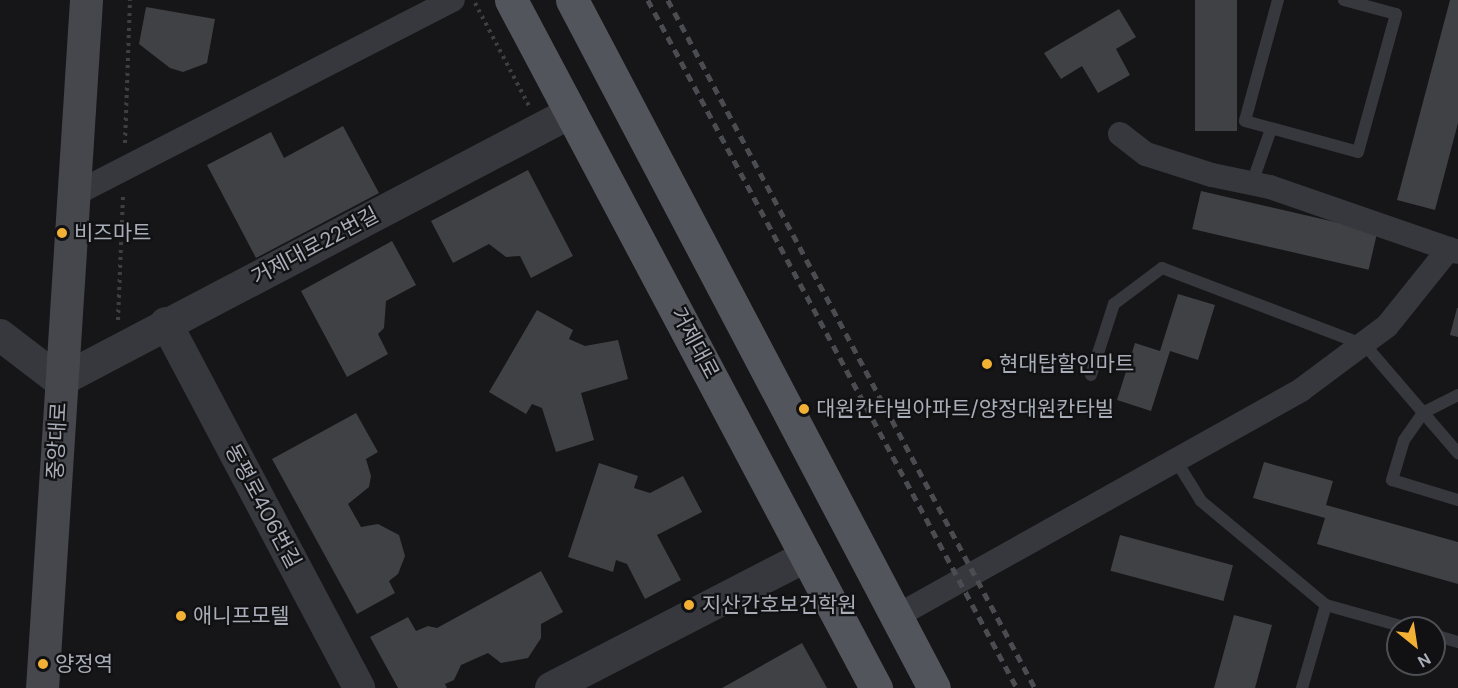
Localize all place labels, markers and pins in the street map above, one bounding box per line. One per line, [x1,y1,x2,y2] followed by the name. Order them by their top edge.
[74,220,151,246] place label: 비즈마트
[55,226,69,240] marker: 비즈마트
[999,351,1134,377] place label: 현대탑할인마트
[980,357,994,371] marker: 현대탑할인마트
[816,396,1114,422] place label: 대원칸타빌아파트/양정대원칸타빌
[797,402,811,416] marker: 대원칸타빌아파트/양정대원칸타빌
[702,592,857,618] place label: 지산간호보건학원
[680,596,698,614] marker: 지산간호보건학원
[193,603,290,629] place label: 애니프모텔
[174,609,188,623] marker: 애니프모텔
[55,651,113,677] place label: 양정역
[36,657,50,671] marker: 양정역

